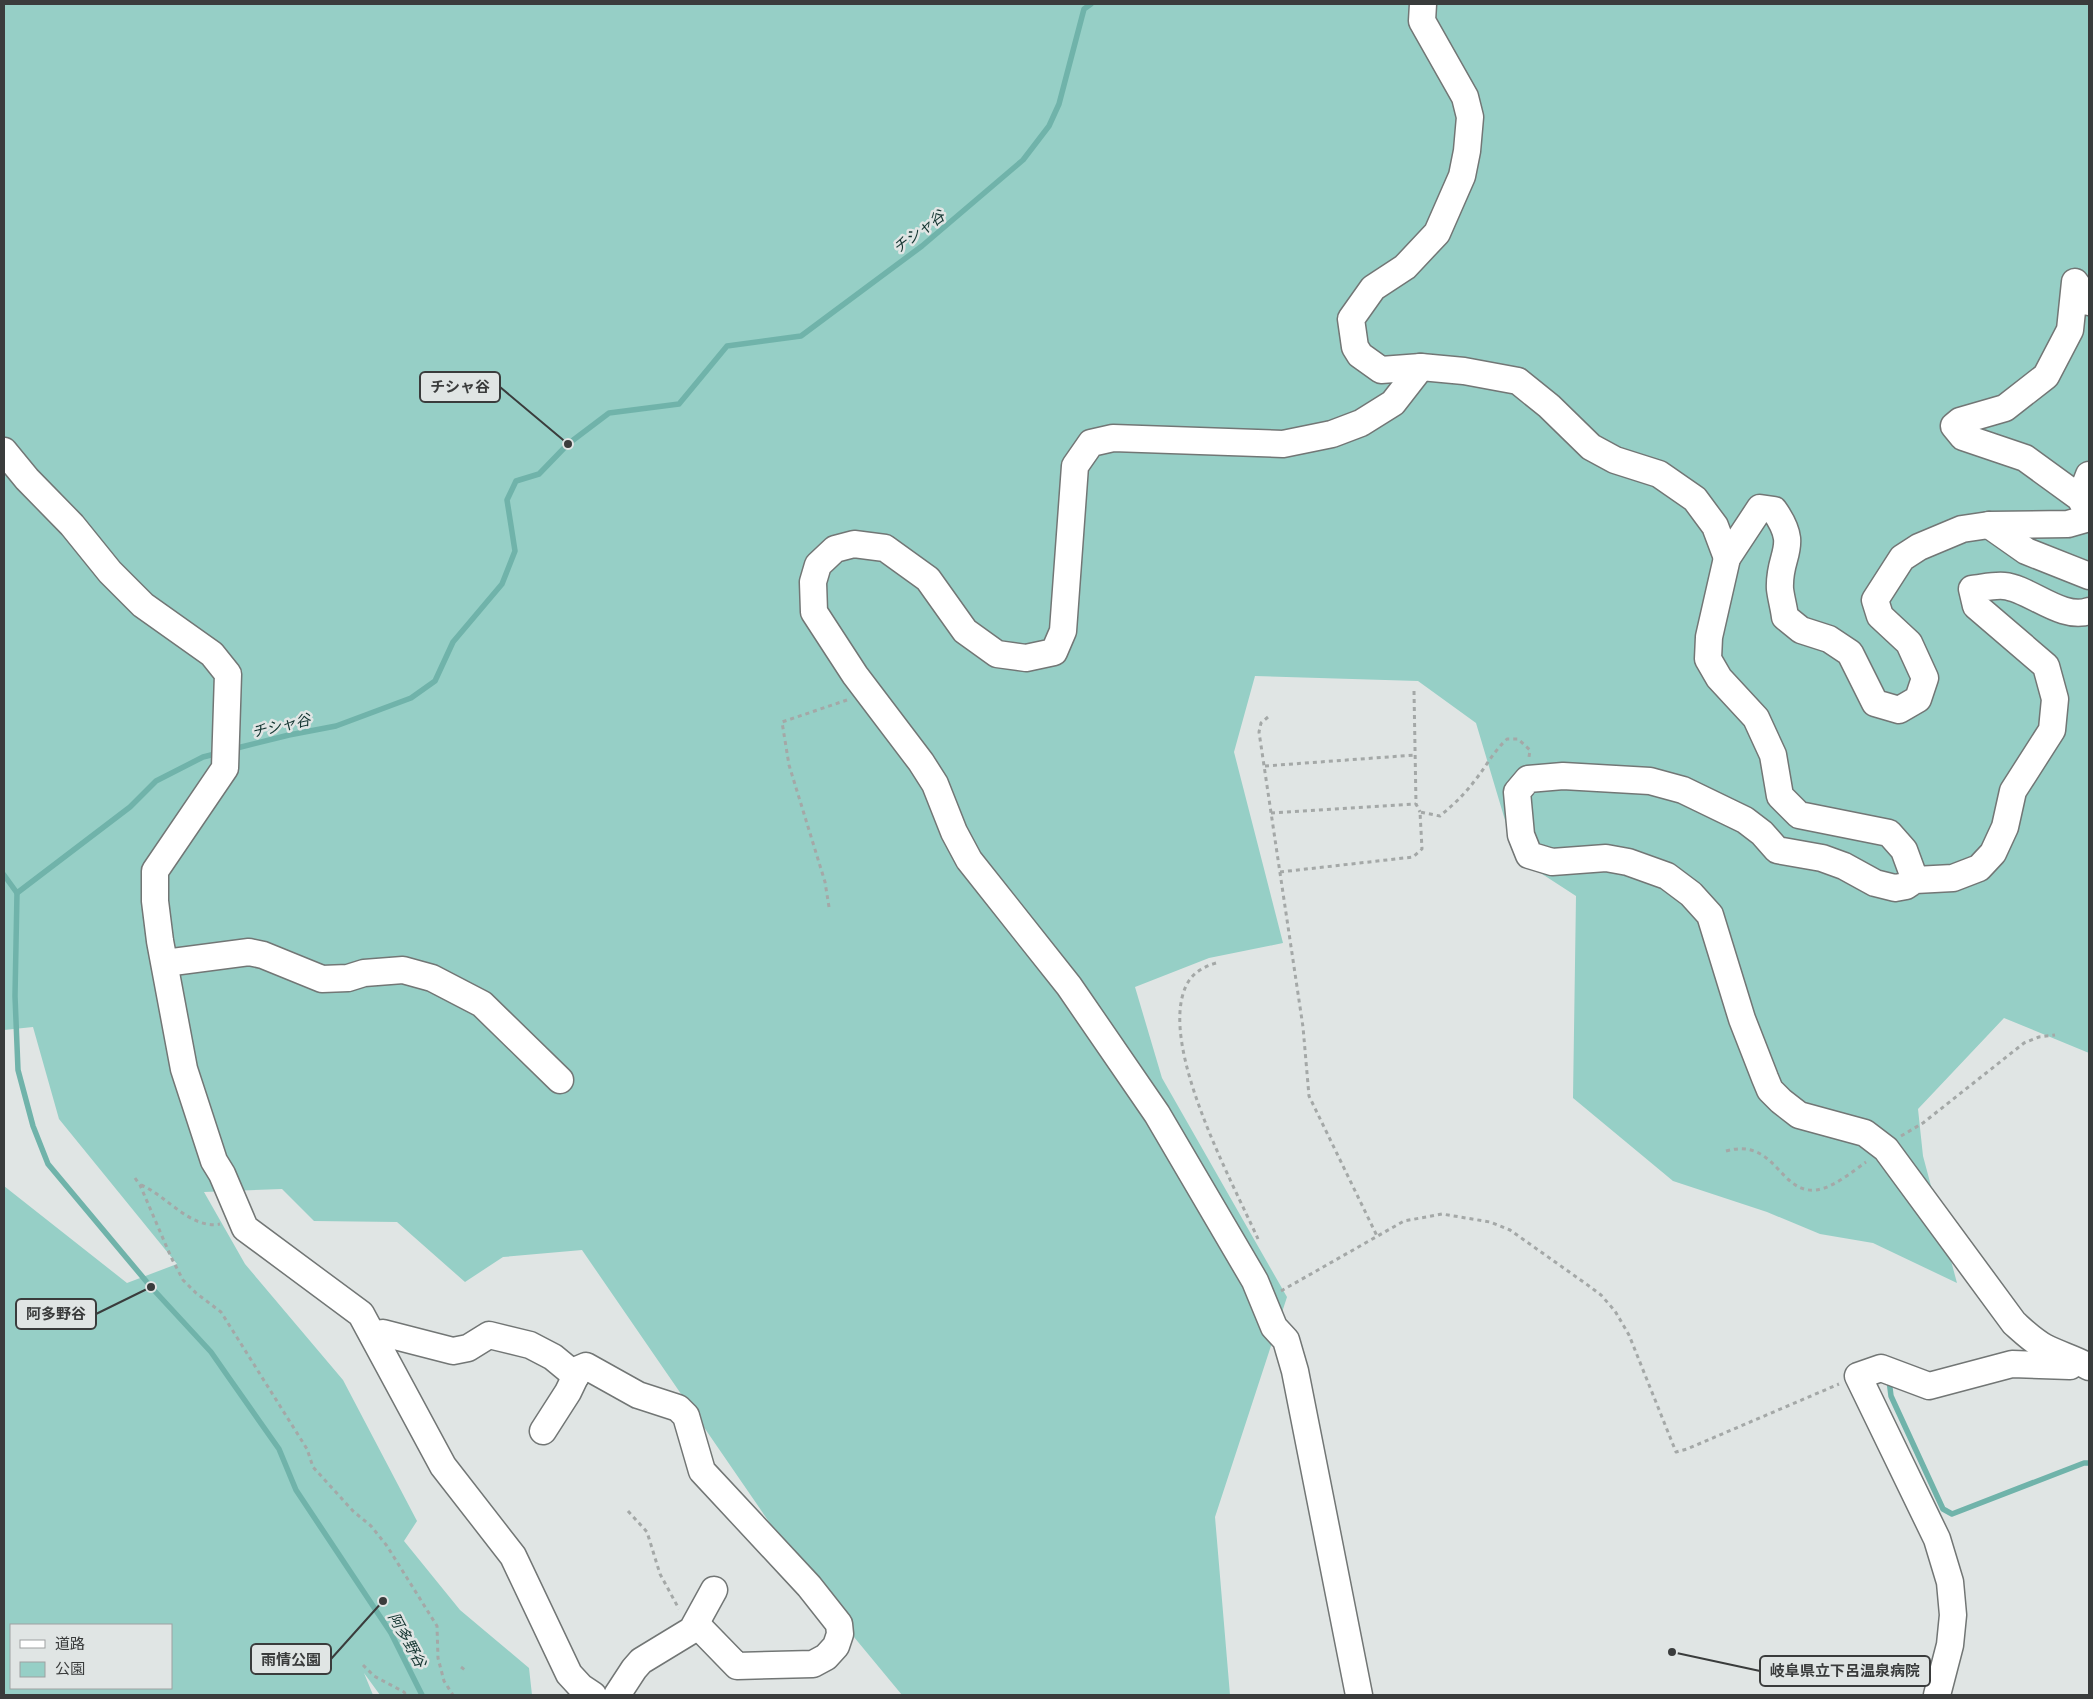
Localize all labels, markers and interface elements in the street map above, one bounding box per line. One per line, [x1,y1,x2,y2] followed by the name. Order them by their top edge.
[889,205,951,258] water label: チシャ谷
[420,372,500,402] callout: チシャ谷
[430,377,490,397] text: チシャ谷
[250,709,314,742] water label: チシャ谷
[16,1299,96,1329] callout: 阿多野谷
[26,1304,86,1324] text: 阿多野谷
[384,1609,431,1673] water label: 阿多野谷
[10,1624,172,1689] legend
[55,1634,85,1654] text: 道路
[251,1644,331,1674] callout: 雨情公園
[261,1650,321,1670] text: 雨情公園
[1760,1656,1930,1686] callout: 岐阜県立下呂温泉病院
[55,1659,85,1679] text: 公園
[1770,1661,1920,1681] text: 岐阜県立下呂温泉病院

